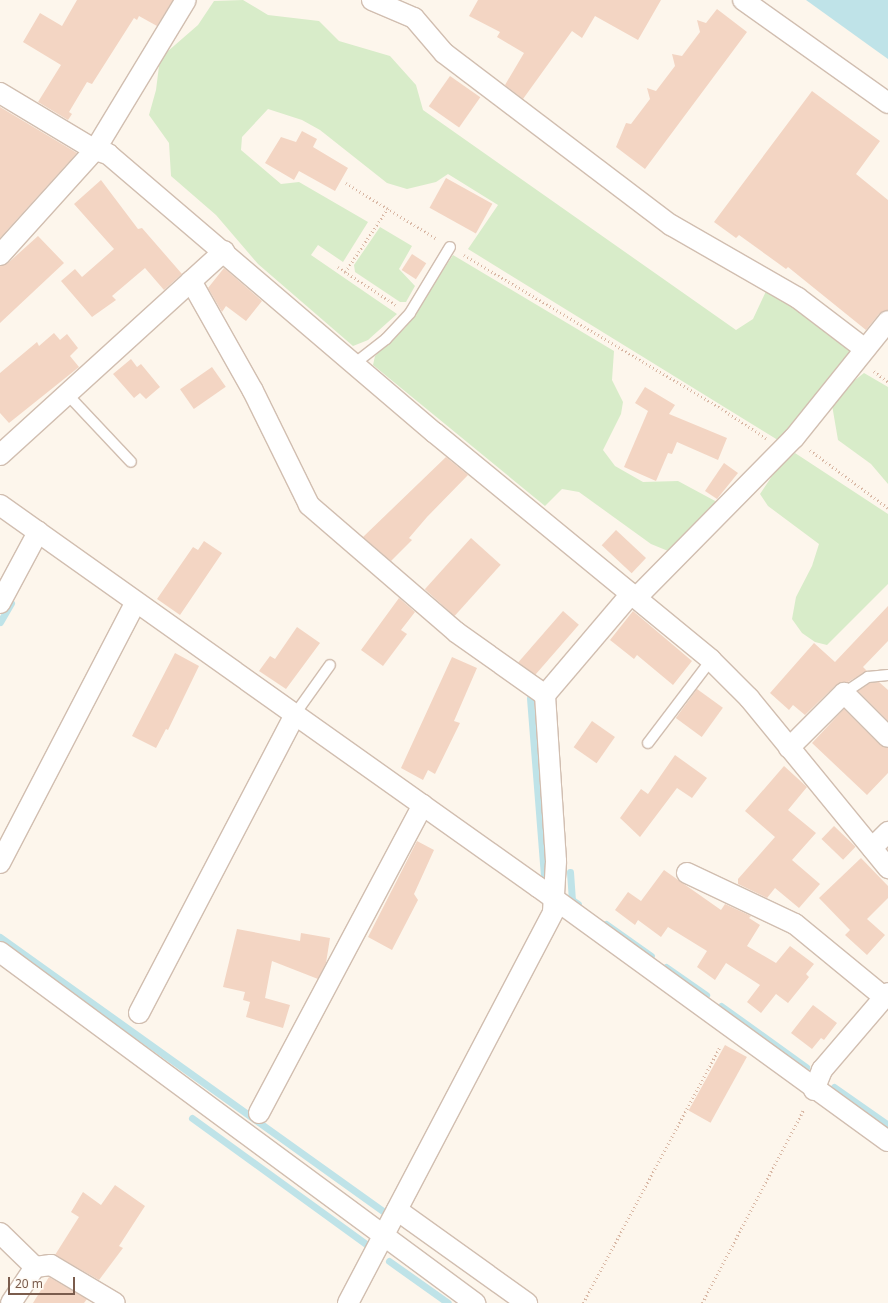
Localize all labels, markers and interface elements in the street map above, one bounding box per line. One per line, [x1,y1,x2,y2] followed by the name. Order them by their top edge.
[10,1269,77,1295] scale bar
[15,1275,43,1292] text: 20 m

